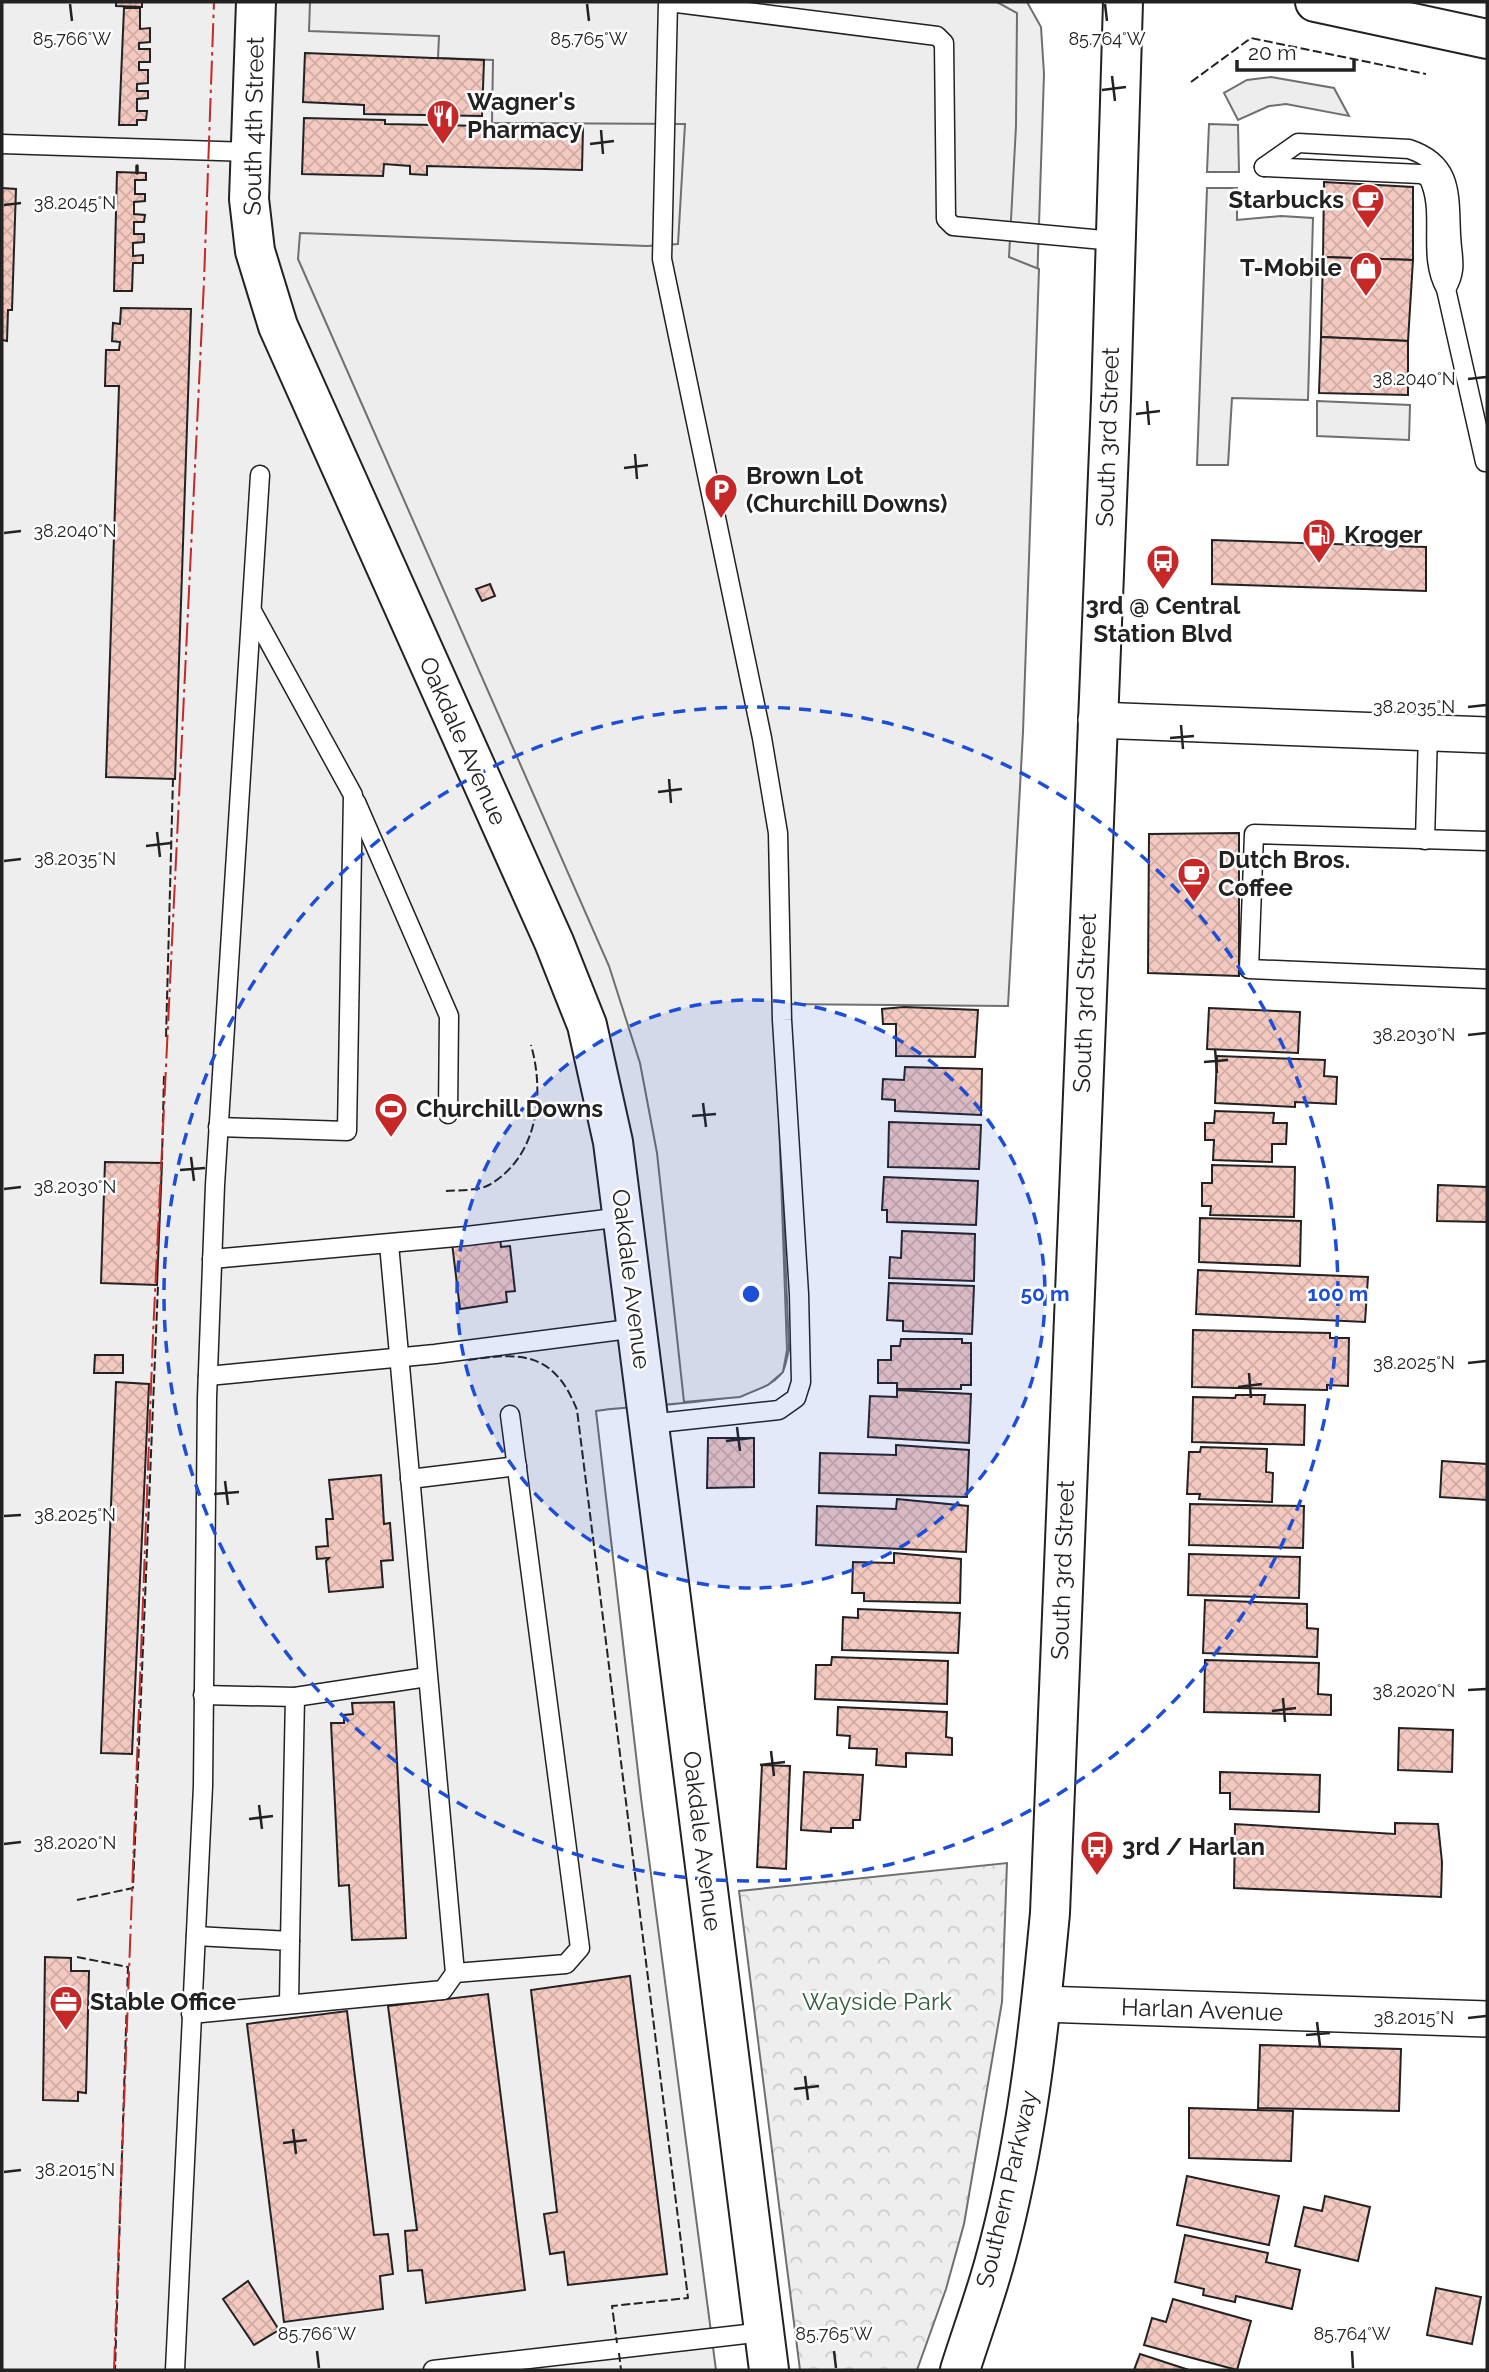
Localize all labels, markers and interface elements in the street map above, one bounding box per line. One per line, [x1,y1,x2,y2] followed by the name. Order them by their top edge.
[33,28,111,49] text: 85.766°W
[550,28,628,49] text: 85.765°W
[1068,28,1146,49] text: 85.764°W
[1237,28,1354,72] scale bar
[237,36,270,216] street label: South 4th Street
[1248,40,1296,65] text: 20 m
[467,87,582,144] place label: Wagner's Pharmacy
[424,97,462,146] restaurant icon: Wagner's Pharmacy
[1349,181,1387,230] cafe icon: Starbucks
[1229,185,1344,214] place label: Starbucks
[34,192,116,213] text: 38.2045°N
[1347,249,1385,298] shop icon: T-Mobile
[1240,253,1342,282] place label: T-Mobile
[1090,347,1125,527] street label: South 3rd Street
[1372,368,1456,389] text: 38.2040°N
[746,461,948,518] place label: Brown Lot (Churchill Downs)
[702,471,740,520] parking icon: Brown Lot (Churchill Downs)
[1300,516,1338,565] fuel station icon: Kroger
[33,520,117,541] text: 38.2040°N
[1344,520,1423,549] place label: Kroger
[1144,542,1182,591] bus stop icon: 3rd @ Central Station Blvd
[1086,591,1241,648] place label: 3rd @ Central Station Blvd
[413,652,514,830] street label: Oakdale Avenue
[1373,696,1455,717] text: 38.2035°N
[1218,845,1350,902] place label: Dutch Bros. Coffee
[34,848,116,869] text: 38.2035°N
[1175,855,1213,904] cafe icon: Dutch Bros. Coffee
[1067,913,1102,1093] street label: South 3rd Street
[1372,1024,1456,1045] text: 38.2030°N
[372,1090,410,1139] sports icon: Churchill Downs
[416,1094,603,1123] place label: Churchill Downs
[33,1176,117,1197] text: 38.2030°N
[606,1187,657,1371] street label: Oakdale Avenue
[1020,1281,1070,1306] text: 50 m
[1308,1281,1368,1306] text: 100 m
[739,1282,763,1306] centre of rings
[1373,1352,1455,1373] text: 38.2025°N
[1045,1480,1080,1660] street label: South 3rd Street
[34,1504,116,1525] text: 38.2025°N
[1373,1680,1455,1701] text: 38.2020°N
[677,1749,728,1933] street label: Oakdale Avenue
[1078,1828,1116,1877] bus stop icon: 3rd / Harlan
[34,1832,116,1853] text: 38.2020°N
[1122,1832,1265,1861] place label: 3rd / Harlan
[47,1983,85,2032] office icon: Stable Office
[90,1987,236,2016] place label: Stable Office
[802,1987,952,2016] park label: Wayside Park
[1120,1992,1284,2027] street label: Harlan Avenue
[1374,2007,1454,2028] text: 38.2015°N
[970,2087,1043,2290] street label: Southern Parkway
[35,2159,115,2180] text: 38.2015°N
[278,2323,356,2344] text: 85.766°W
[795,2323,873,2344] text: 85.765°W
[1313,2323,1391,2344] text: 85.764°W

